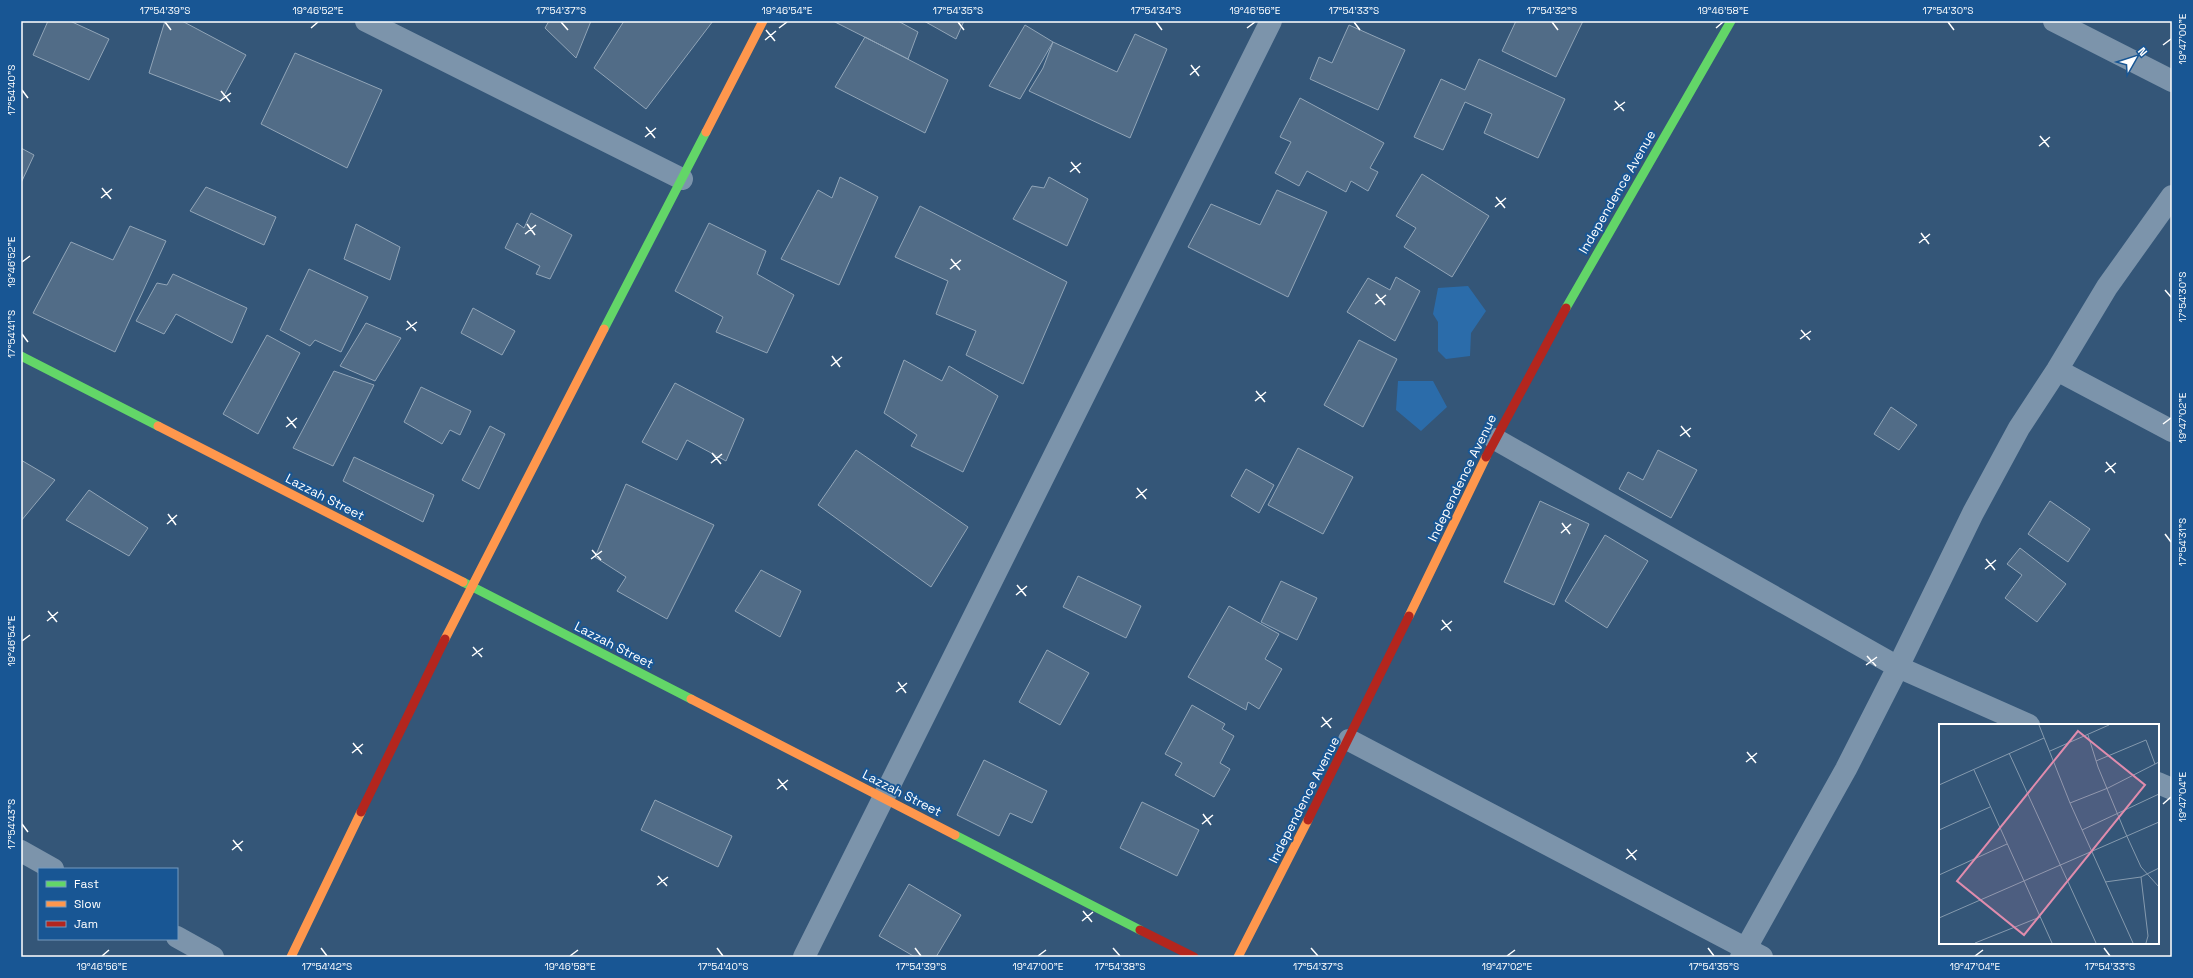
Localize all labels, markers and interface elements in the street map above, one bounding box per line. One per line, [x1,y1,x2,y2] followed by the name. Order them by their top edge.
[140,4,190,17] text: 17°54'39"S
[293,4,344,17] text: 19°46'52"E
[536,4,586,17] text: 17°54'37"S
[762,4,813,17] text: 19°46'54"E
[933,4,983,17] text: 17°54'35"S
[1131,4,1181,17] text: 17°54'34"S
[1230,4,1281,17] text: 19°46'56"E
[1329,4,1379,17] text: 17°54'33"S
[1527,4,1577,17] text: 17°54'32"S
[1697,4,1749,17] text: 19°46'58"E
[1923,4,1973,17] text: 17°54'30"S
[2176,13,2189,64] text: 19°47'00"E
[2115,38,2155,78] north arrow
[2135,44,2151,59] text: N
[5,65,18,115] text: 17°54'40"S
[1575,127,1659,257] street label: Independence Avenue
[5,236,18,287] text: 19°46'52"E
[2176,272,2189,322] text: 17°54'30"S
[5,310,18,358] text: 17°54'41"S
[2176,392,2189,443] text: 19°47'02"E
[1424,411,1500,545] street label: Independence Avenue
[283,470,367,524] street label: Lazzah Street
[2176,518,2189,566] text: 17°54'31"S
[5,615,18,666] text: 19°46'54"E
[572,618,656,672] street label: Lazzah Street
[1939,724,2159,944] inset map
[1265,734,1343,866] street label: Independence Avenue
[860,766,944,820] street label: Lazzah Street
[2176,771,2189,822] text: 19°47'04"E
[5,799,18,849] text: 17°54'43"S
[38,868,178,940] legend
[74,876,99,892] text: Fast
[74,896,101,912] text: Slow
[74,916,98,932] text: Jam
[77,960,128,973] text: 19°46'56"E
[302,960,352,973] text: 17°54'42"S
[544,960,596,973] text: 19°46'58"E
[698,960,748,973] text: 17°54'40"S
[896,960,946,973] text: 17°54'39"S
[1013,960,1064,973] text: 19°47'00"E
[1095,960,1145,973] text: 17°54'38"S
[1293,960,1343,973] text: 17°54'37"S
[1482,960,1533,973] text: 19°47'02"E
[1689,960,1739,973] text: 17°54'35"S
[1950,960,2001,973] text: 19°47'04"E
[2085,960,2135,973] text: 17°54'33"S

